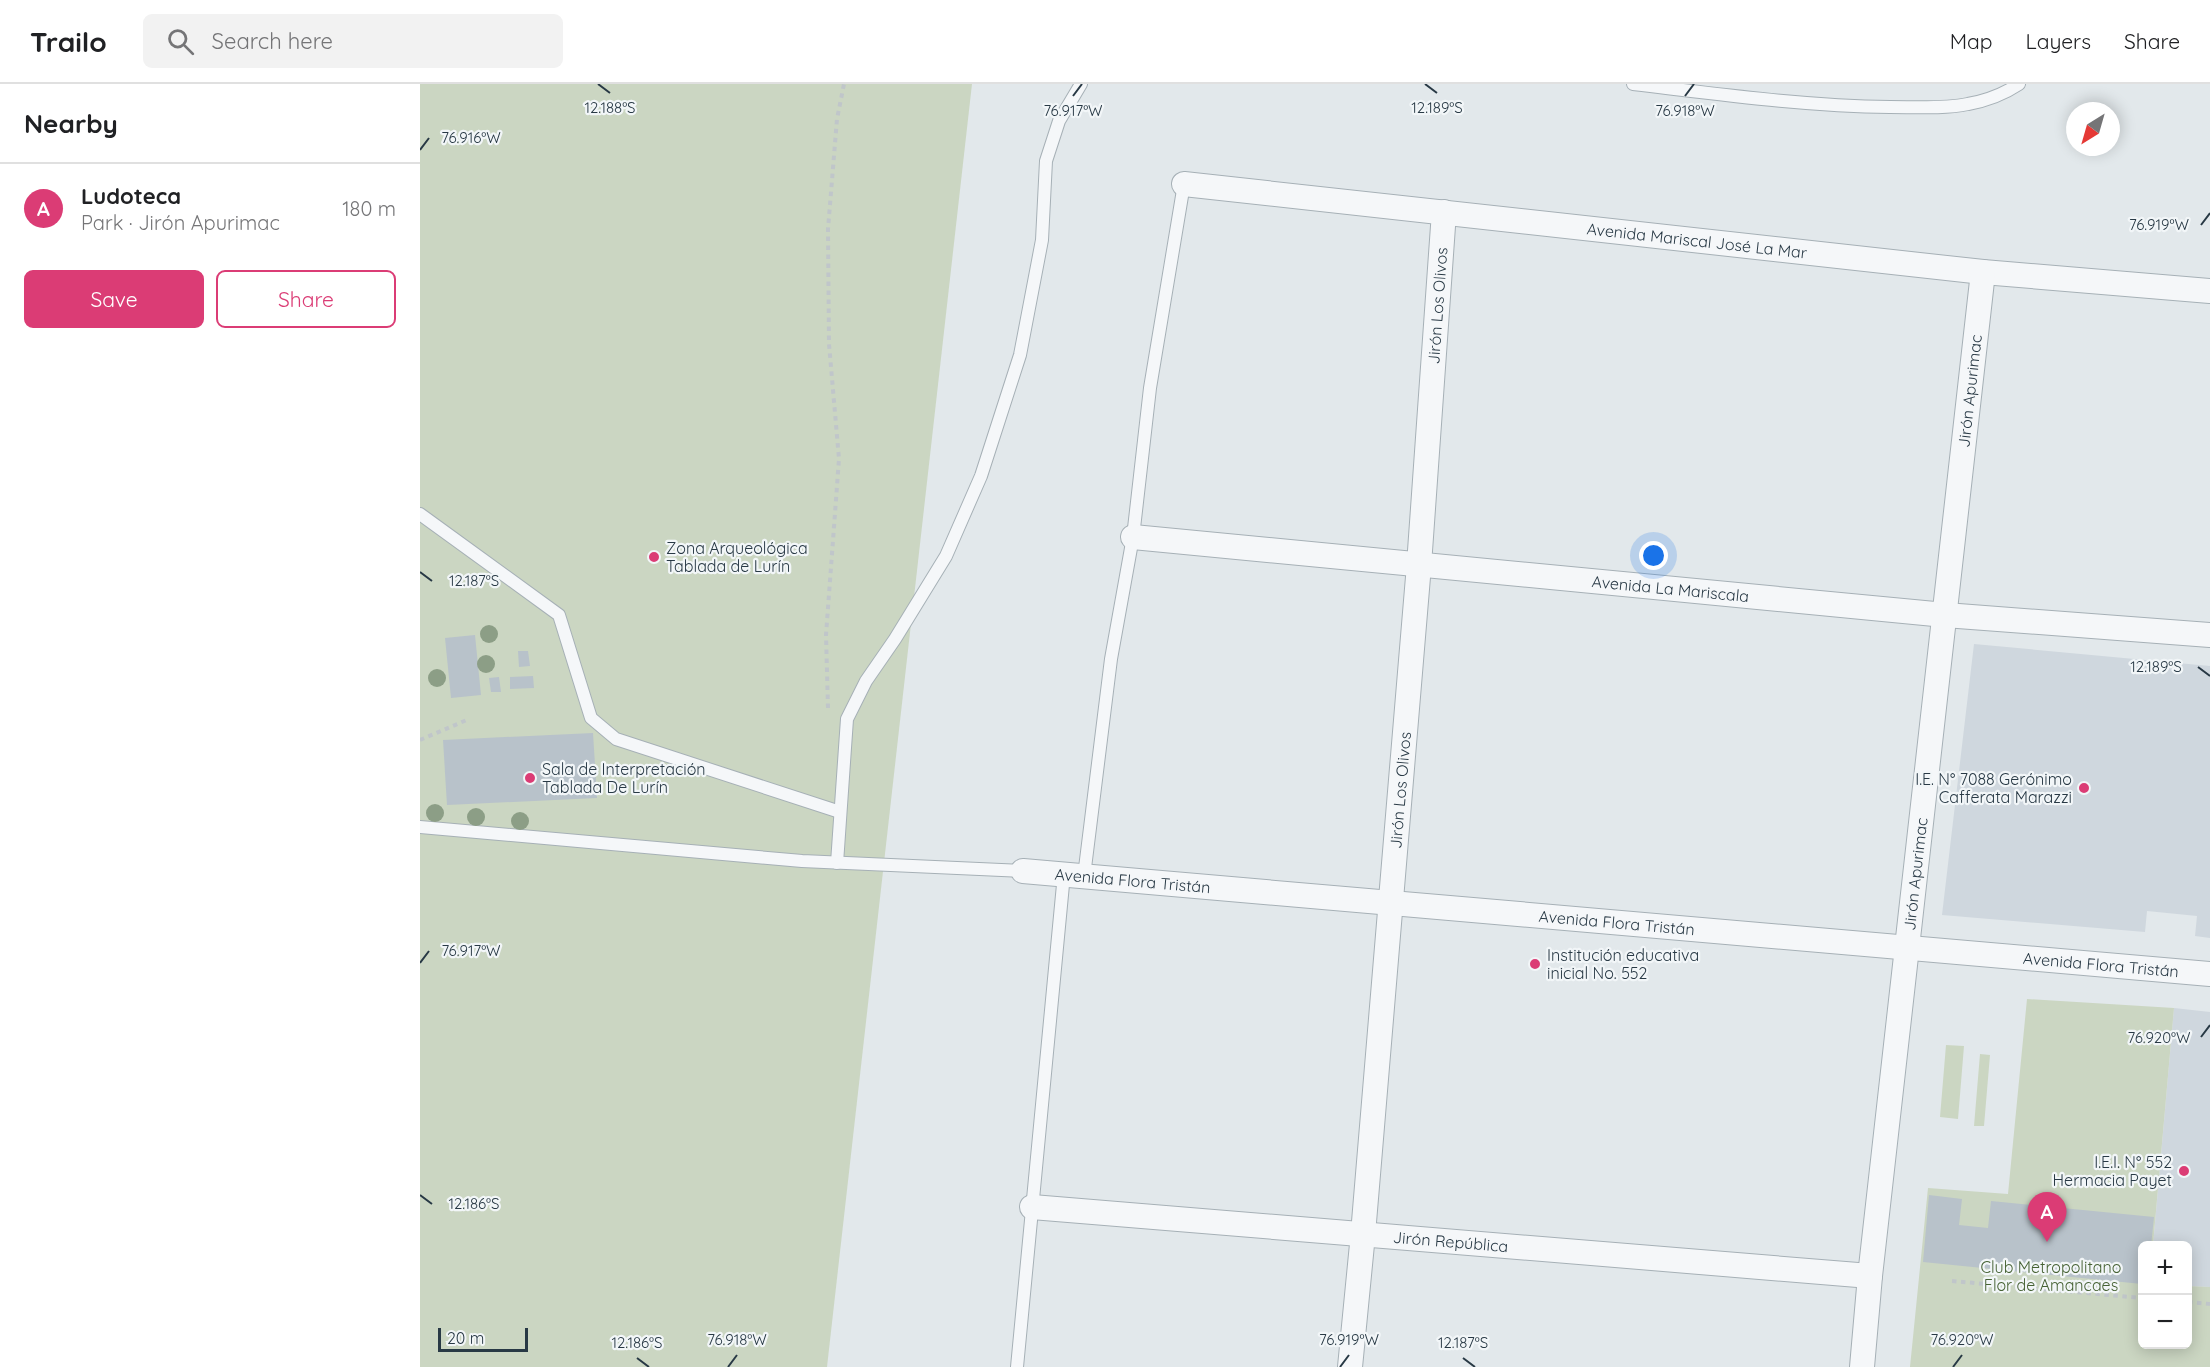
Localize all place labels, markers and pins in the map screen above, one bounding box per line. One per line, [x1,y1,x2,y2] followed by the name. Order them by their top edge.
[666,538,808,576] place label: Zona Arqueológica Tablada de Lurín
[647,550,661,564] marker: Zona Arqueológica Tablada de Lurín
[542,759,706,797] place label: Sala de Interpretación Tablada De Lurín
[1915,769,2072,807] place label: I.E. N° 7088 Gerónimo Cafferata Marazzi
[523,771,537,785] marker: Sala de Interpretación Tablada De Lurín
[2077,781,2091,795] marker: I.E. N° 7088 Gerónimo Cafferata Marazzi
[1547,945,1699,983] place label: Institución educativa inicial No. 552
[1528,957,1542,971] marker: Institución educativa inicial No. 552
[2053,1152,2172,1190] place label: I.E.I. N° 552 Hermacia Payet
[2177,1164,2191,1178] marker: I.E.I. N° 552 Hermacia Payet
[2028,1192,2066,1242] pin: A

